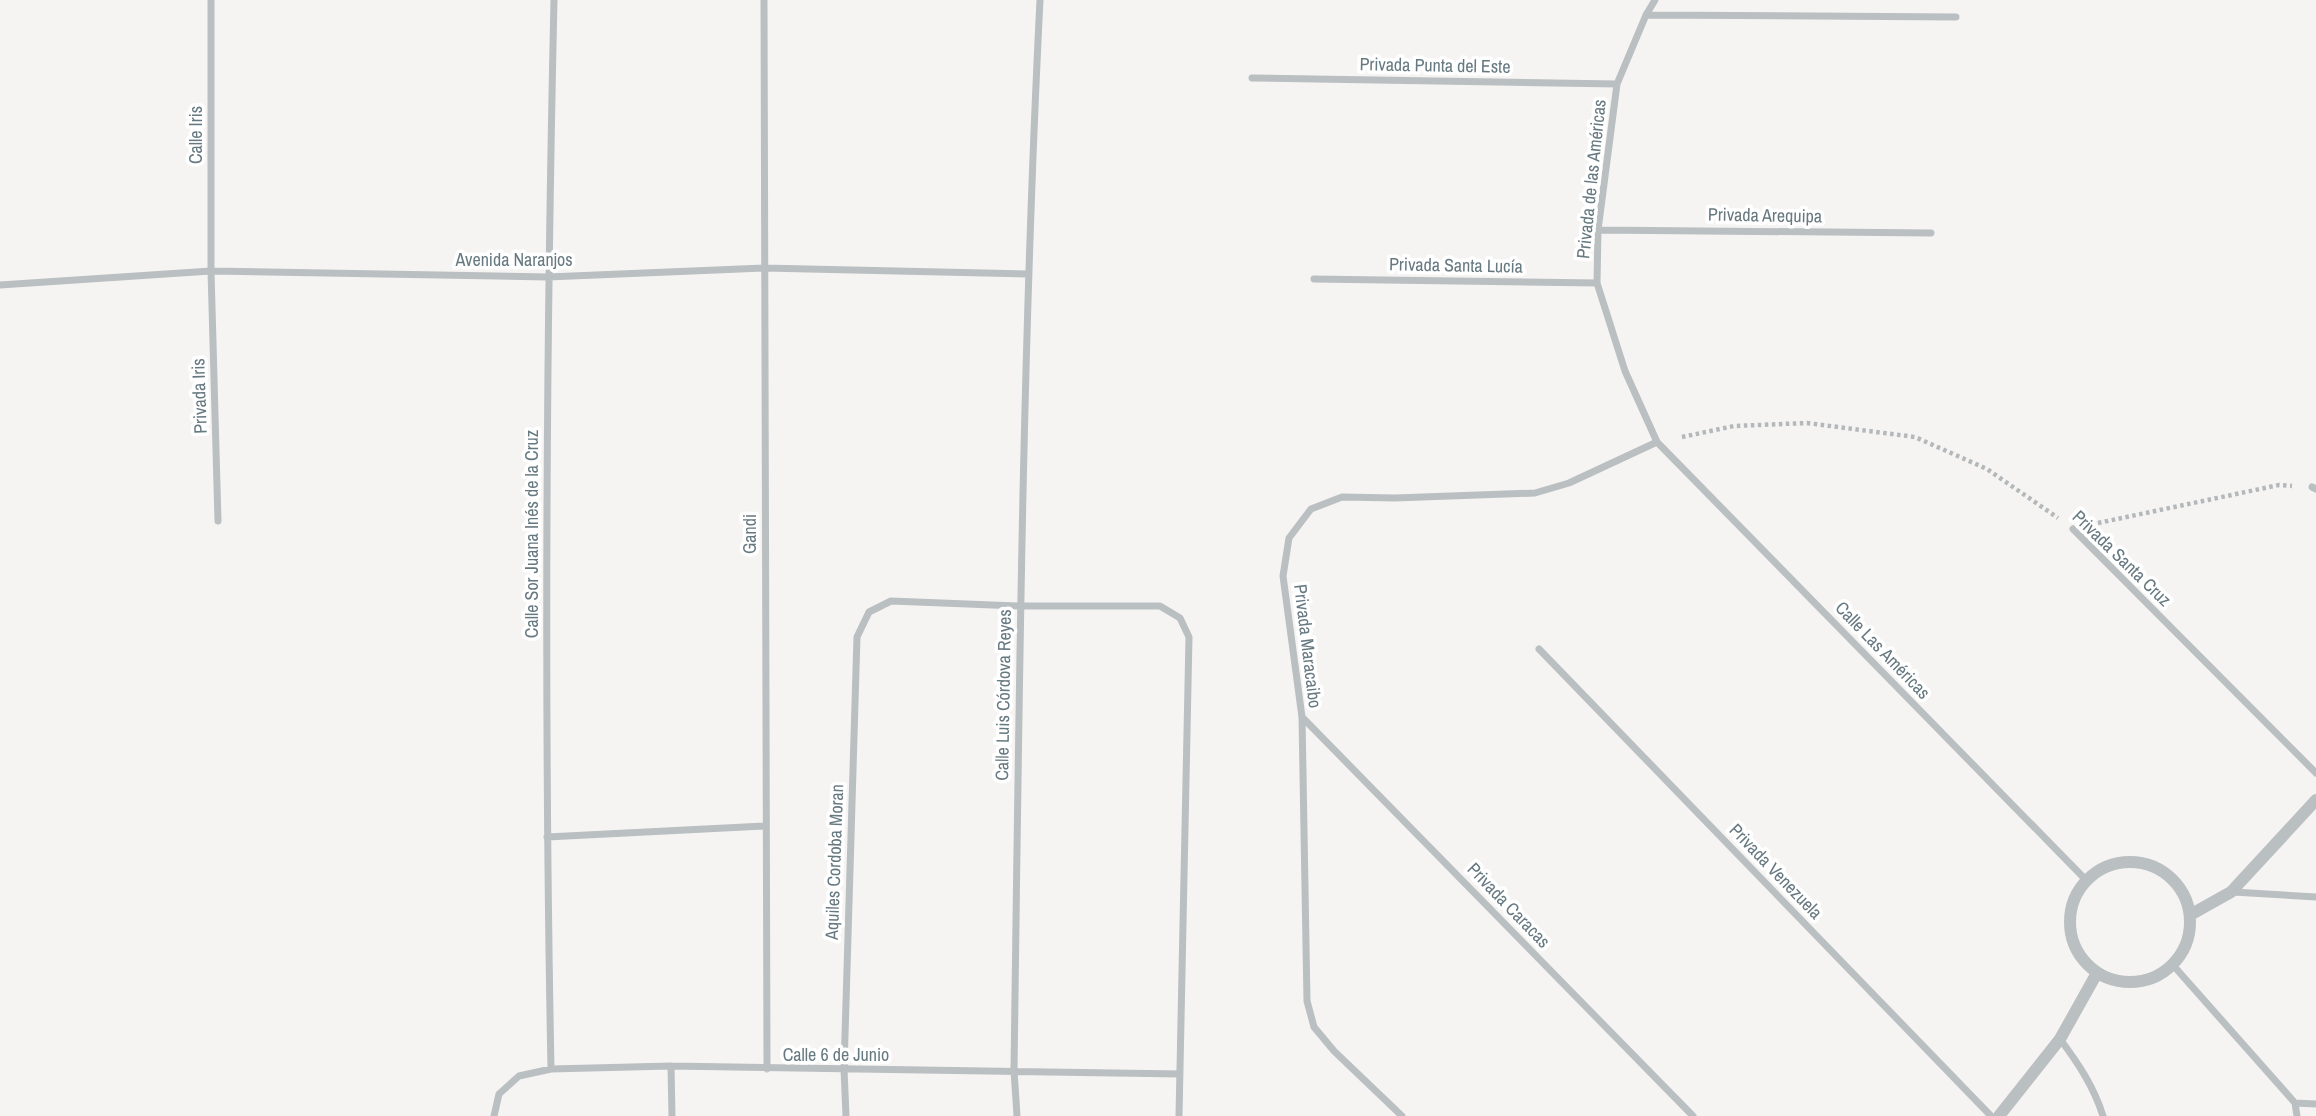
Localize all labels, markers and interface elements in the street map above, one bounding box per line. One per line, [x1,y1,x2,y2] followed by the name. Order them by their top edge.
[1359,51,1511,79] street label: Privada Punta del Este
[1570,98,1612,260] street label: Privada de las Américas
[183,106,208,164] street label: Calle Iris
[1708,202,1822,228] street label: Privada Arequipa
[454,247,573,272] street label: Avenida Naranjos
[1389,251,1523,279] street label: Privada Santa Lucía
[185,358,213,434] street label: Privada Iris
[519,430,544,638] street label: Calle Sor Juana Inés de la Cruz
[2067,504,2177,612] street label: Privada Santa Cruz
[737,514,762,554] street label: Gandi
[1288,583,1328,709] street label: Privada Maracaibo
[1830,596,1936,704] street label: Calle Las Américas
[989,609,1017,781] street label: Calle Luis Córdova Reyes
[819,784,849,941] street label: Aquiles Cordoba Moran
[1724,818,1828,924] street label: Privada Venezuela
[1462,857,1556,953] street label: Privada Caracas
[783,1042,889,1067] street label: Calle 6 de Junio

